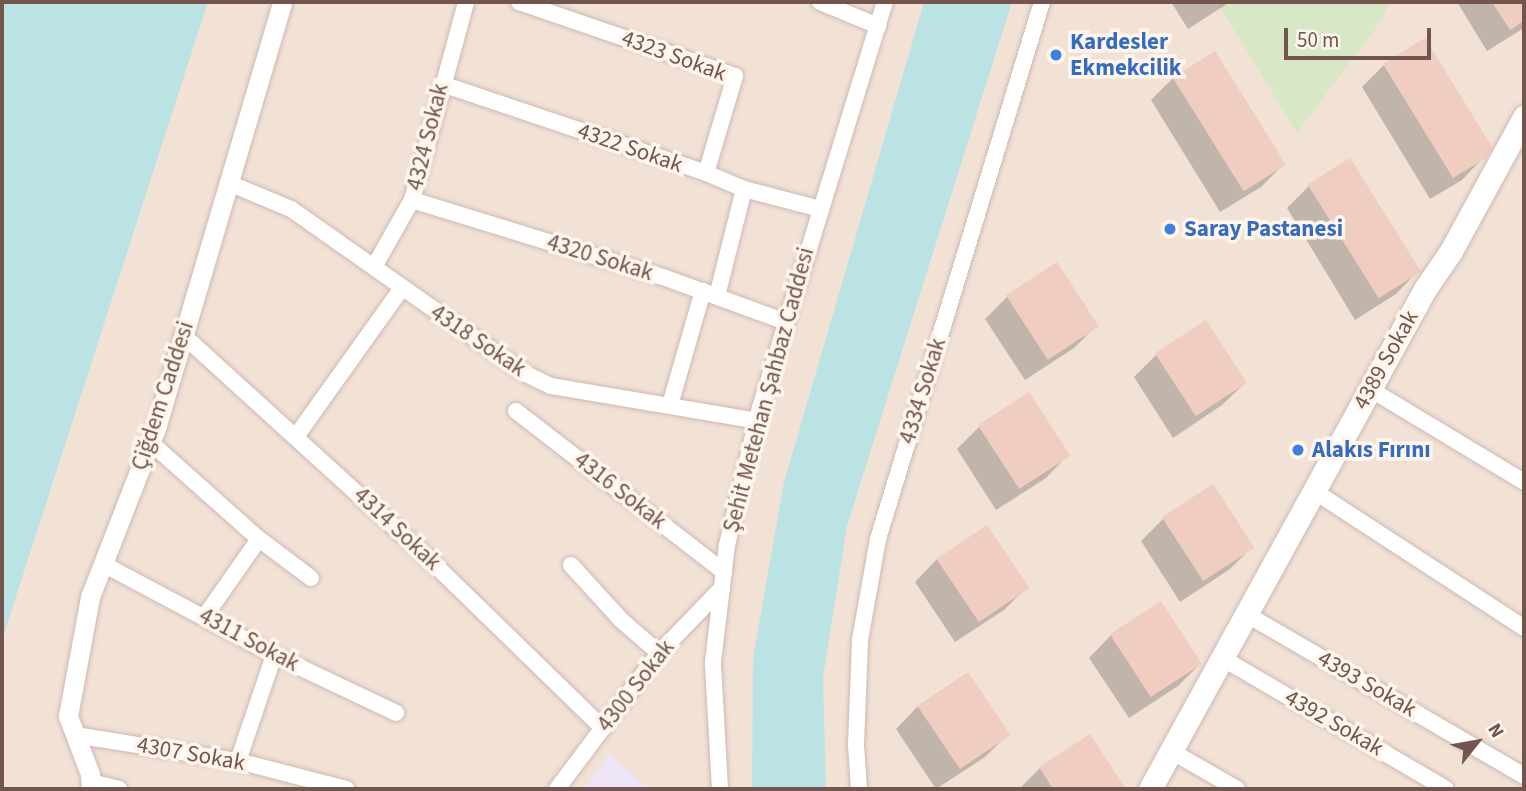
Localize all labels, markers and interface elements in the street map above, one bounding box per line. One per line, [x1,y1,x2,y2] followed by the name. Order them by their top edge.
[1288,14,1435,58] scale bar
[618,24,730,88] street label: 4323 Sokak
[1297,25,1339,55] text: 50 m
[1070,28,1181,82] place label: Kardesler Ekmekcilik
[1048,47,1064,63] marker: Kardesler Ekmekcilik
[401,81,455,193] street label: 4324 Sokak
[574,117,686,179] street label: 4322 Sokak
[1184,215,1343,243] place label: Saray Pastanesi
[1162,221,1178,237] marker: Saray Pastanesi
[544,229,656,287] street label: 4320 Sokak
[718,244,820,536] street label: Şehit Metehan Şahbaz Caddesi
[425,299,531,383] street label: 4318 Sokak
[1347,306,1425,414] street label: 4389 Sokak
[126,318,200,474] street label: Çiğdem Caddesi
[894,335,952,447] street label: 4334 Sokak
[1312,436,1431,464] place label: Alakıs Fırını
[1290,442,1306,458] marker: Alakıs Fırını
[568,447,672,535] street label: 4316 Sokak
[348,482,446,576] street label: 4314 Sokak
[194,602,304,678] street label: 4311 Sokak
[592,634,680,738] street label: 4300 Sokak
[1313,645,1421,723] street label: 4393 Sokak
[1280,684,1388,762] street label: 4392 Sokak
[1442,707,1512,777] north arrow
[1481,719,1510,743] text: N
[135,731,247,777] street label: 4307 Sokak

